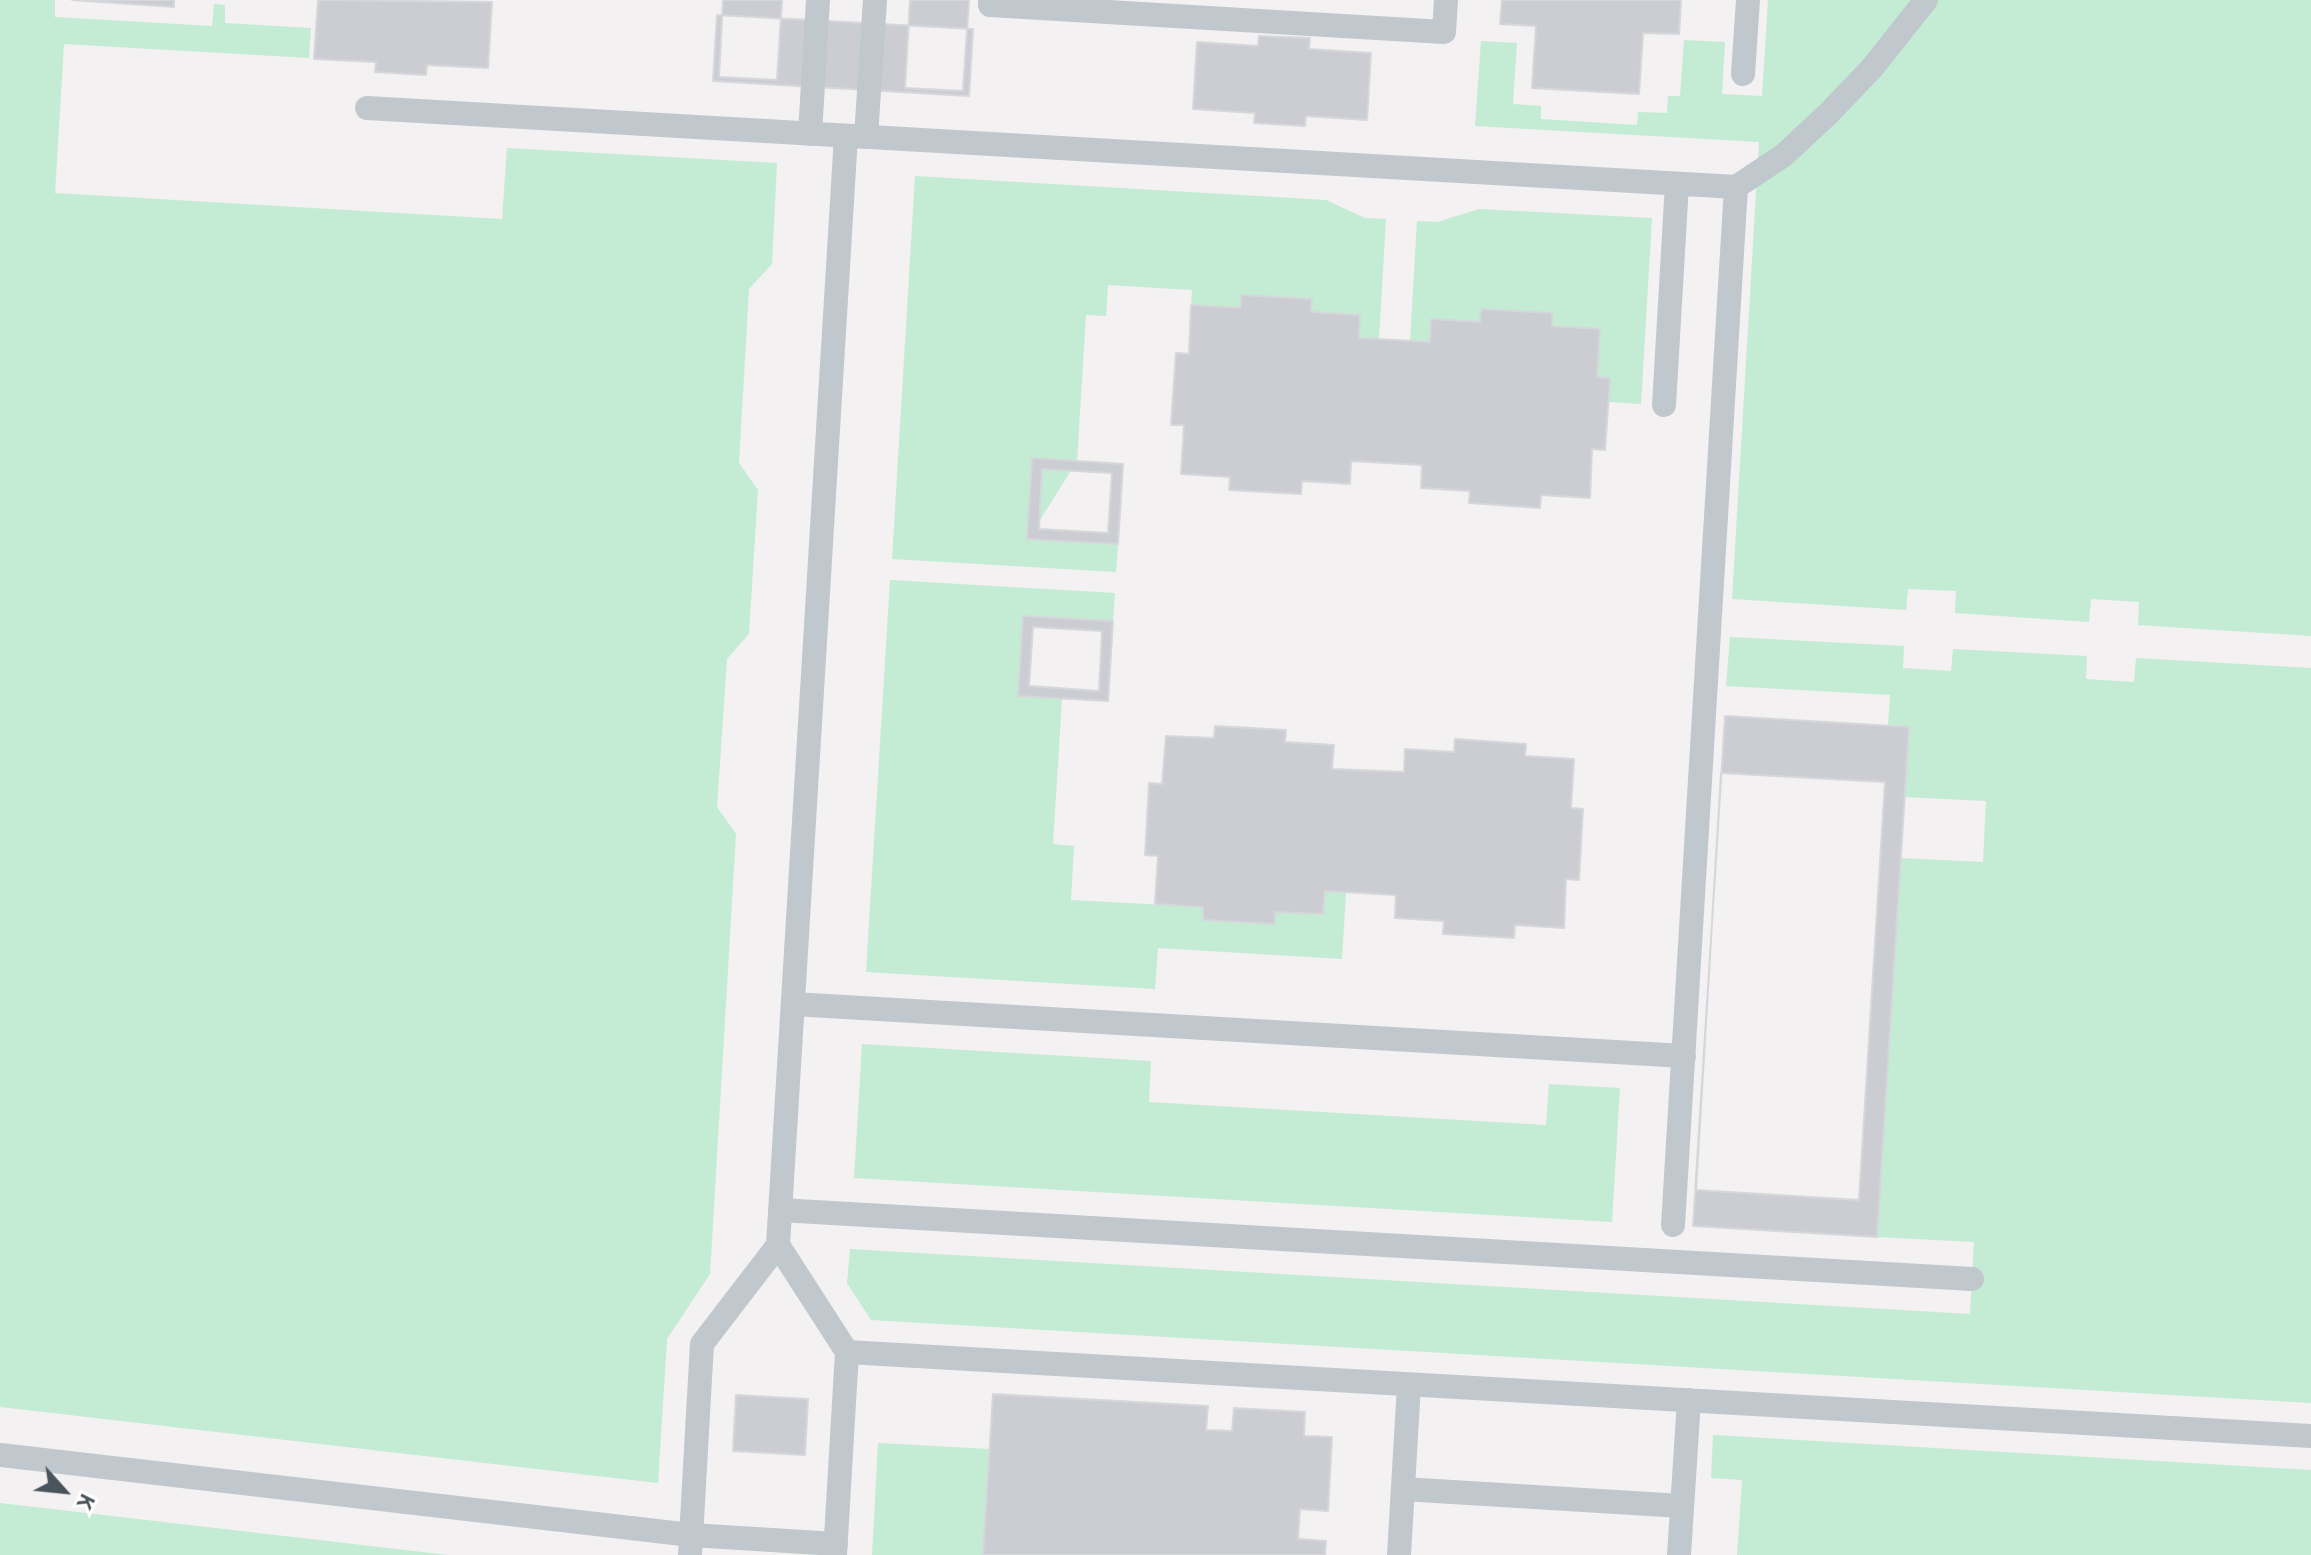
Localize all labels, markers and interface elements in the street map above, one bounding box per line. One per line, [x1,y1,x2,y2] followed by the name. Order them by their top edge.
[24,1451,104,1531] north arrow
[70,1489,102,1515] text: K

